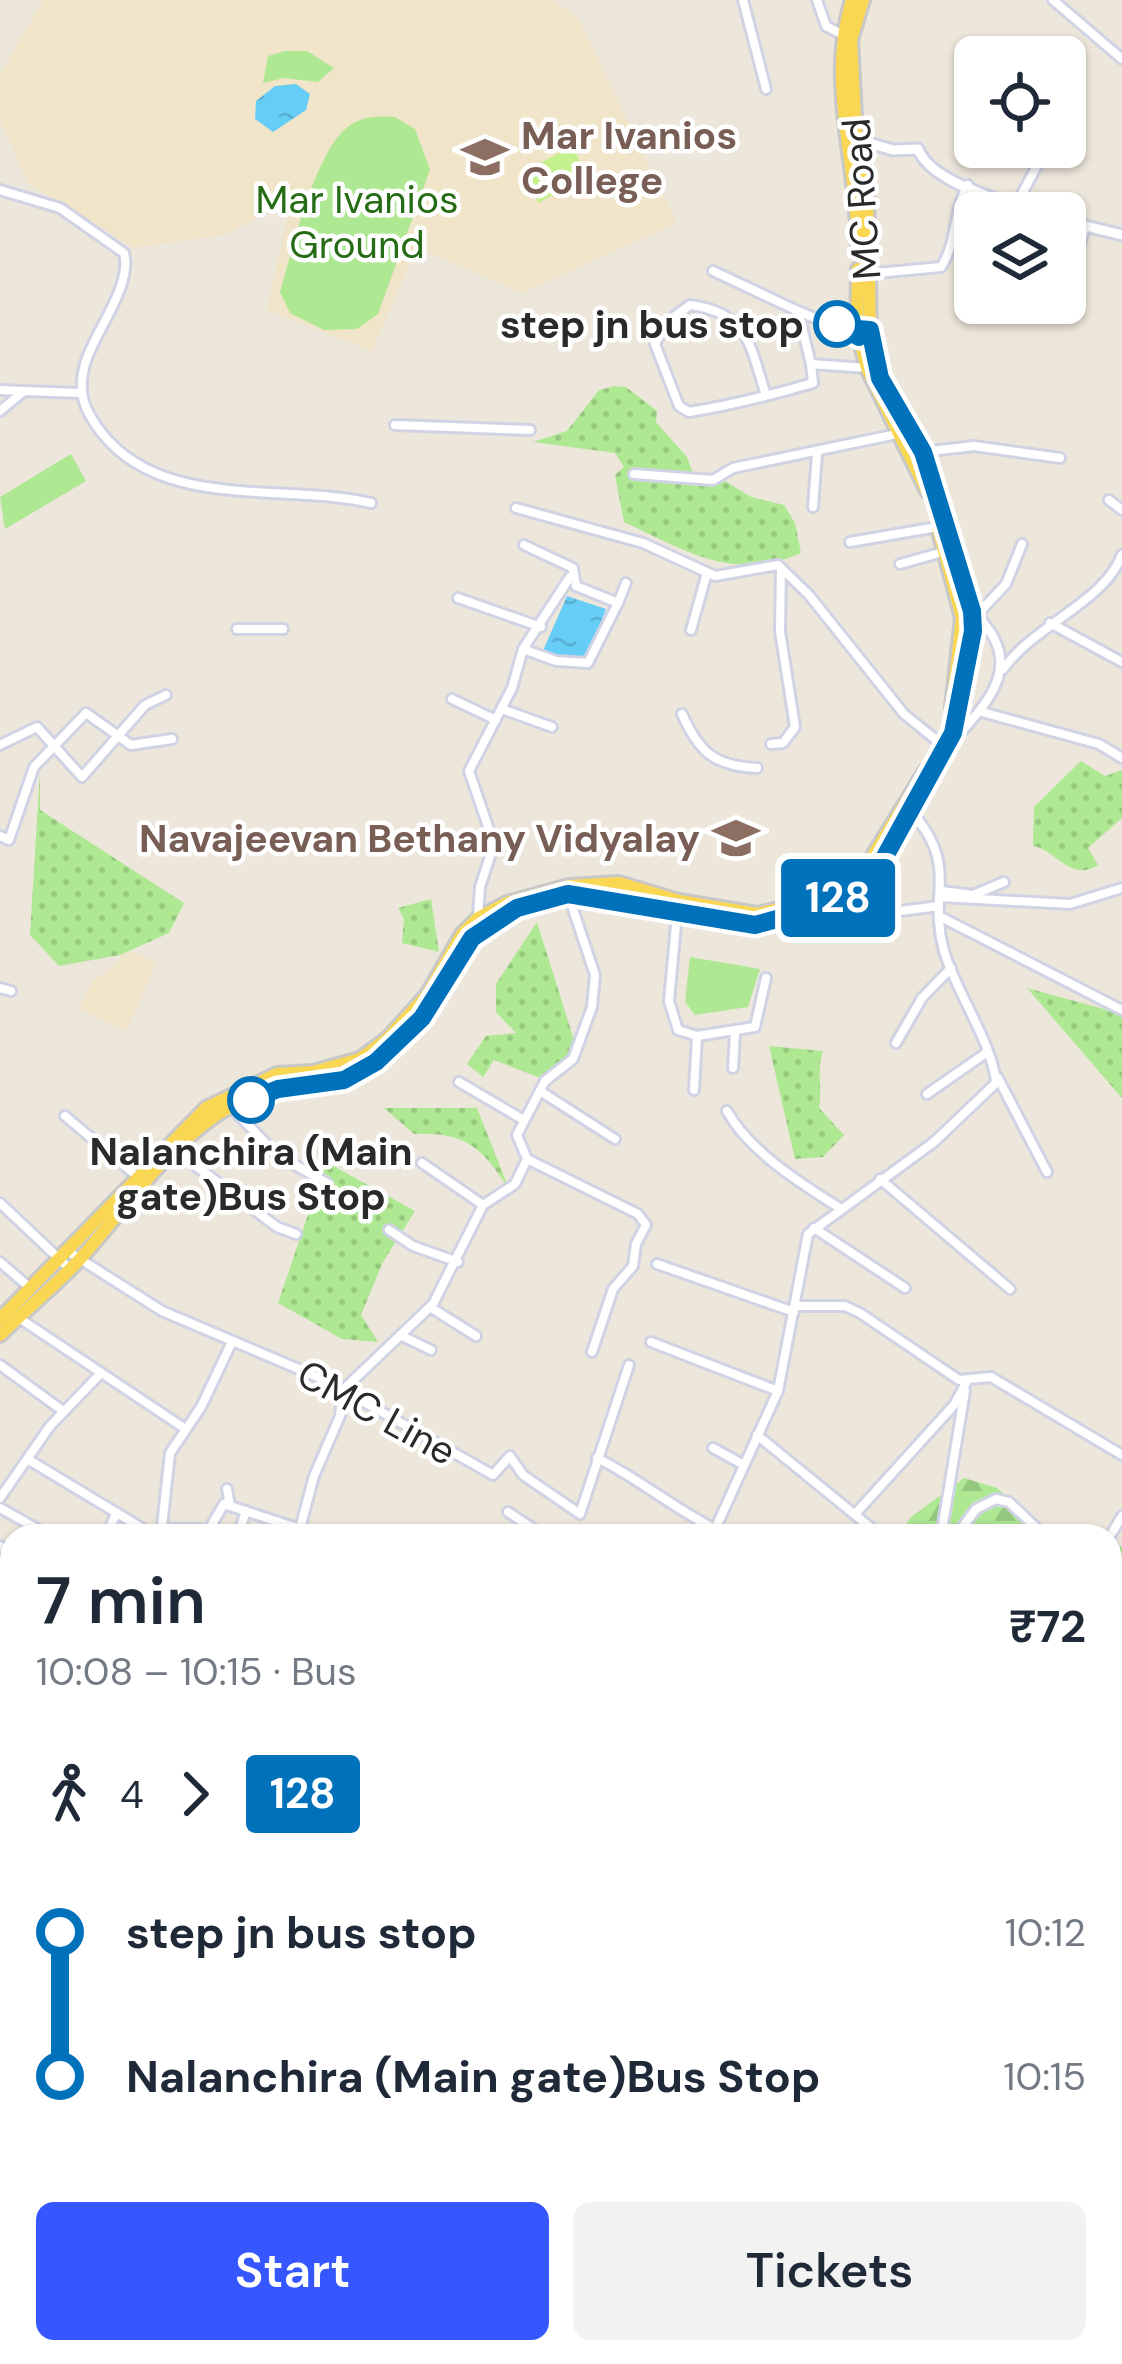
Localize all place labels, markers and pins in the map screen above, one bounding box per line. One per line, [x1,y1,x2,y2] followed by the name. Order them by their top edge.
[521,110,737,206] place label: Mar Ivanios College
[460,132,510,182] school or university icon: Mar Ivanios College
[500,299,804,350] place label: step jn bus stop
[815,302,859,346] marker: step jn bus stop
[139,813,700,864] place label: Navajeevan Bethany Vidyalay
[711,813,761,863] school or university icon: Navajeevan Bethany Vidyalay
[229,1078,273,1122] marker: Nalanchira (Main gate)Bus Stop
[90,1126,413,1222] place label: Nalanchira (Main gate)Bus Stop

